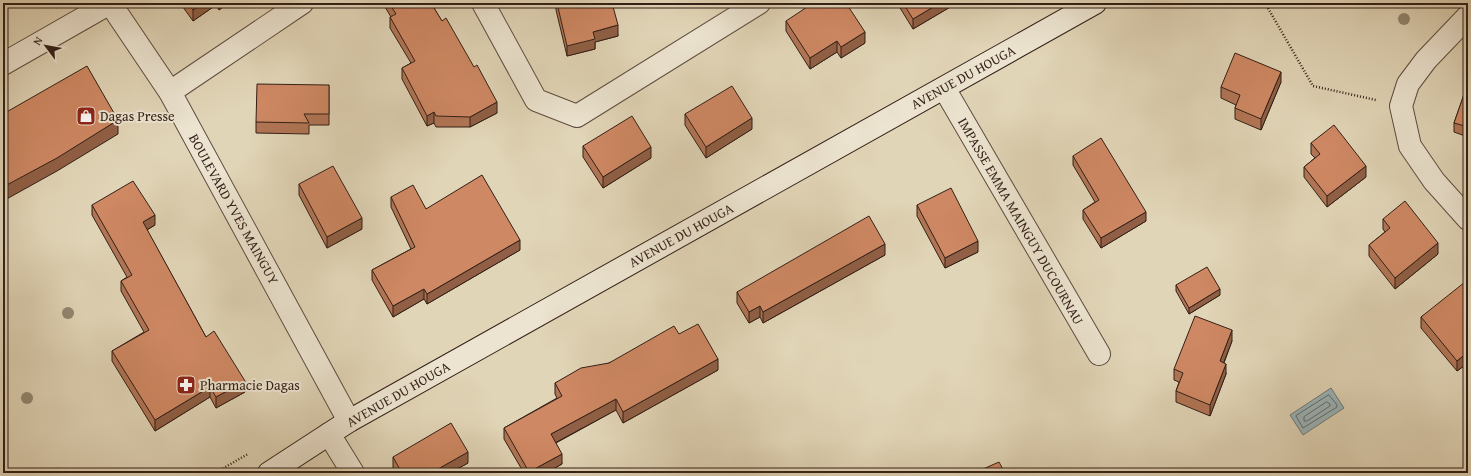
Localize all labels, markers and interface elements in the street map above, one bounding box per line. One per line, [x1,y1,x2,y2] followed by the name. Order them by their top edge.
[26,26,66,66] north arrow
[29,33,47,48] text: N
[907,40,1019,114] street label: AVENUE DU HOUGA
[75,105,97,127] shop icon: Dagas Presse
[100,106,175,126] place label: Dagas Presse
[953,114,1089,328] street label: IMPASSE EMMA MAINGUY DUCOURNAU
[184,130,284,288] street label: BOULEVARD YVES MAINGUY
[625,198,737,272] street label: AVENUE DU HOUGA
[342,356,454,432] street label: AVENUE DU HOUGA
[175,374,197,396] pharmacy icon: Pharmacie Dagas
[200,375,300,395] place label: Pharmacie Dagas

